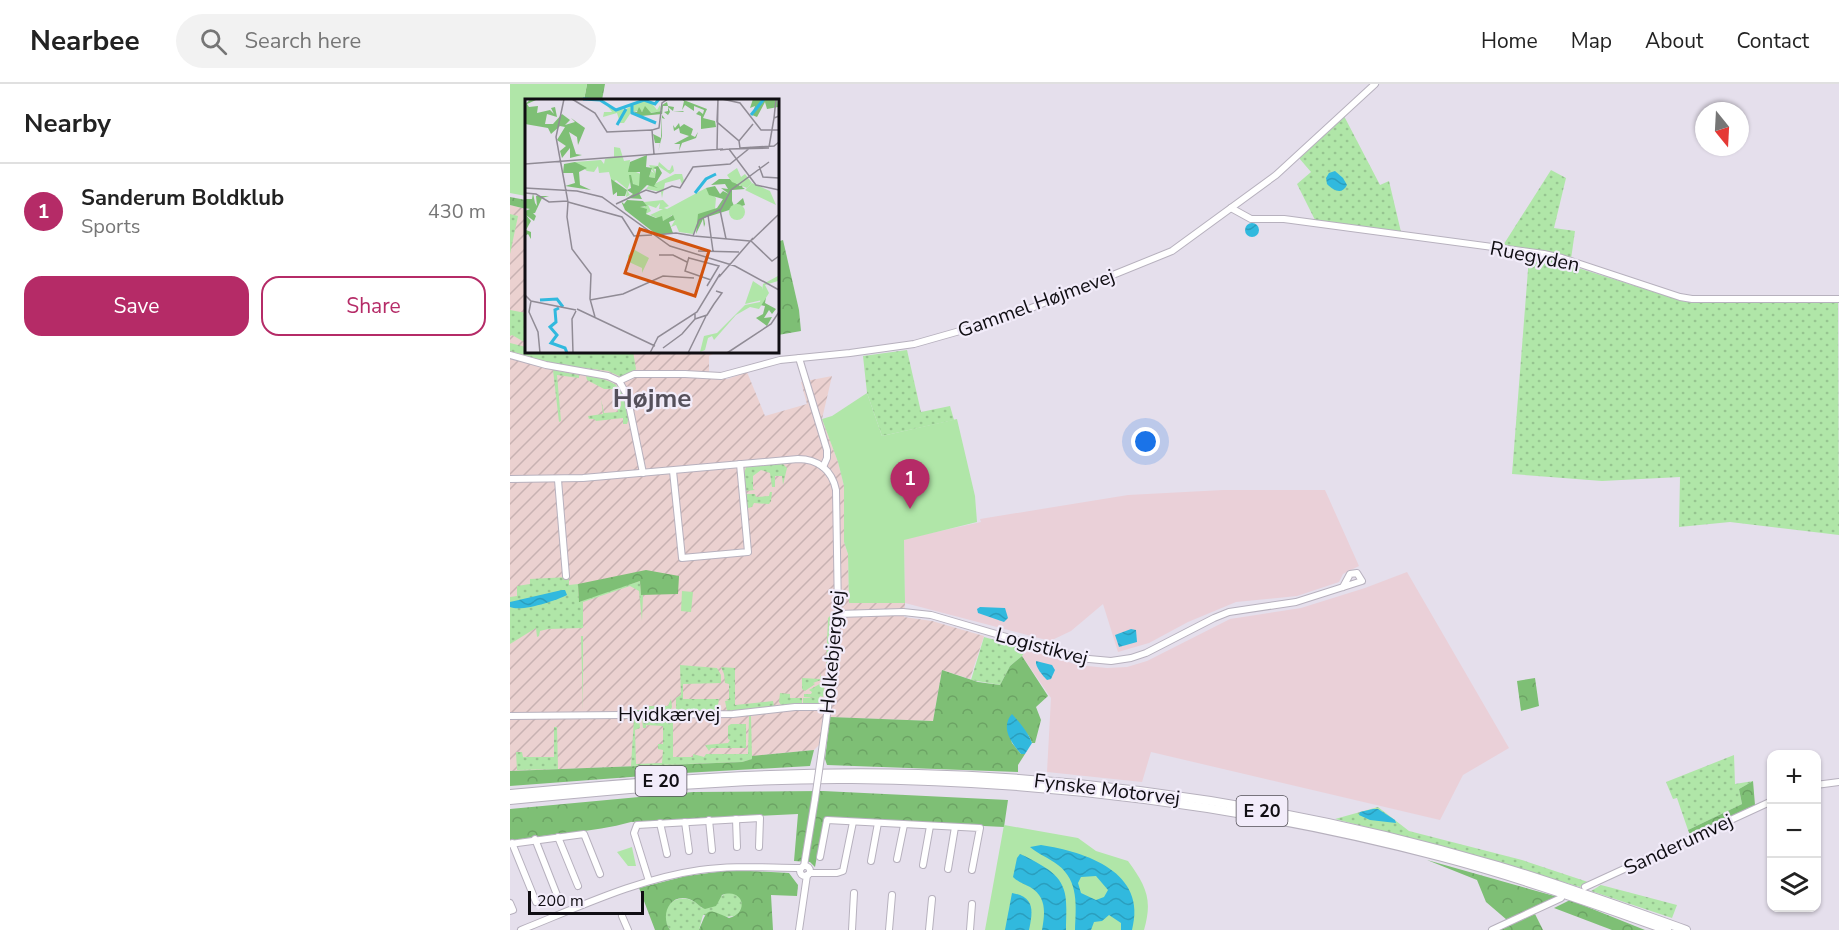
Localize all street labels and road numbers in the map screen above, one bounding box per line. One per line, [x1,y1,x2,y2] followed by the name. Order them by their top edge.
[1488,235,1582,278] street label: Ruegyden
[954,263,1118,344] street label: Gammel Højmevej
[814,589,851,715] street label: Holkebjergvej
[993,621,1091,672] street label: Logistikvej
[618,701,720,728] street label: Hvidkærvej
[636,766,686,796] road number: E 20
[1032,767,1182,812] street label: Fynske Motorvej
[1236,796,1287,826] road number: E 20
[1619,807,1737,882] street label: Sanderumvej

